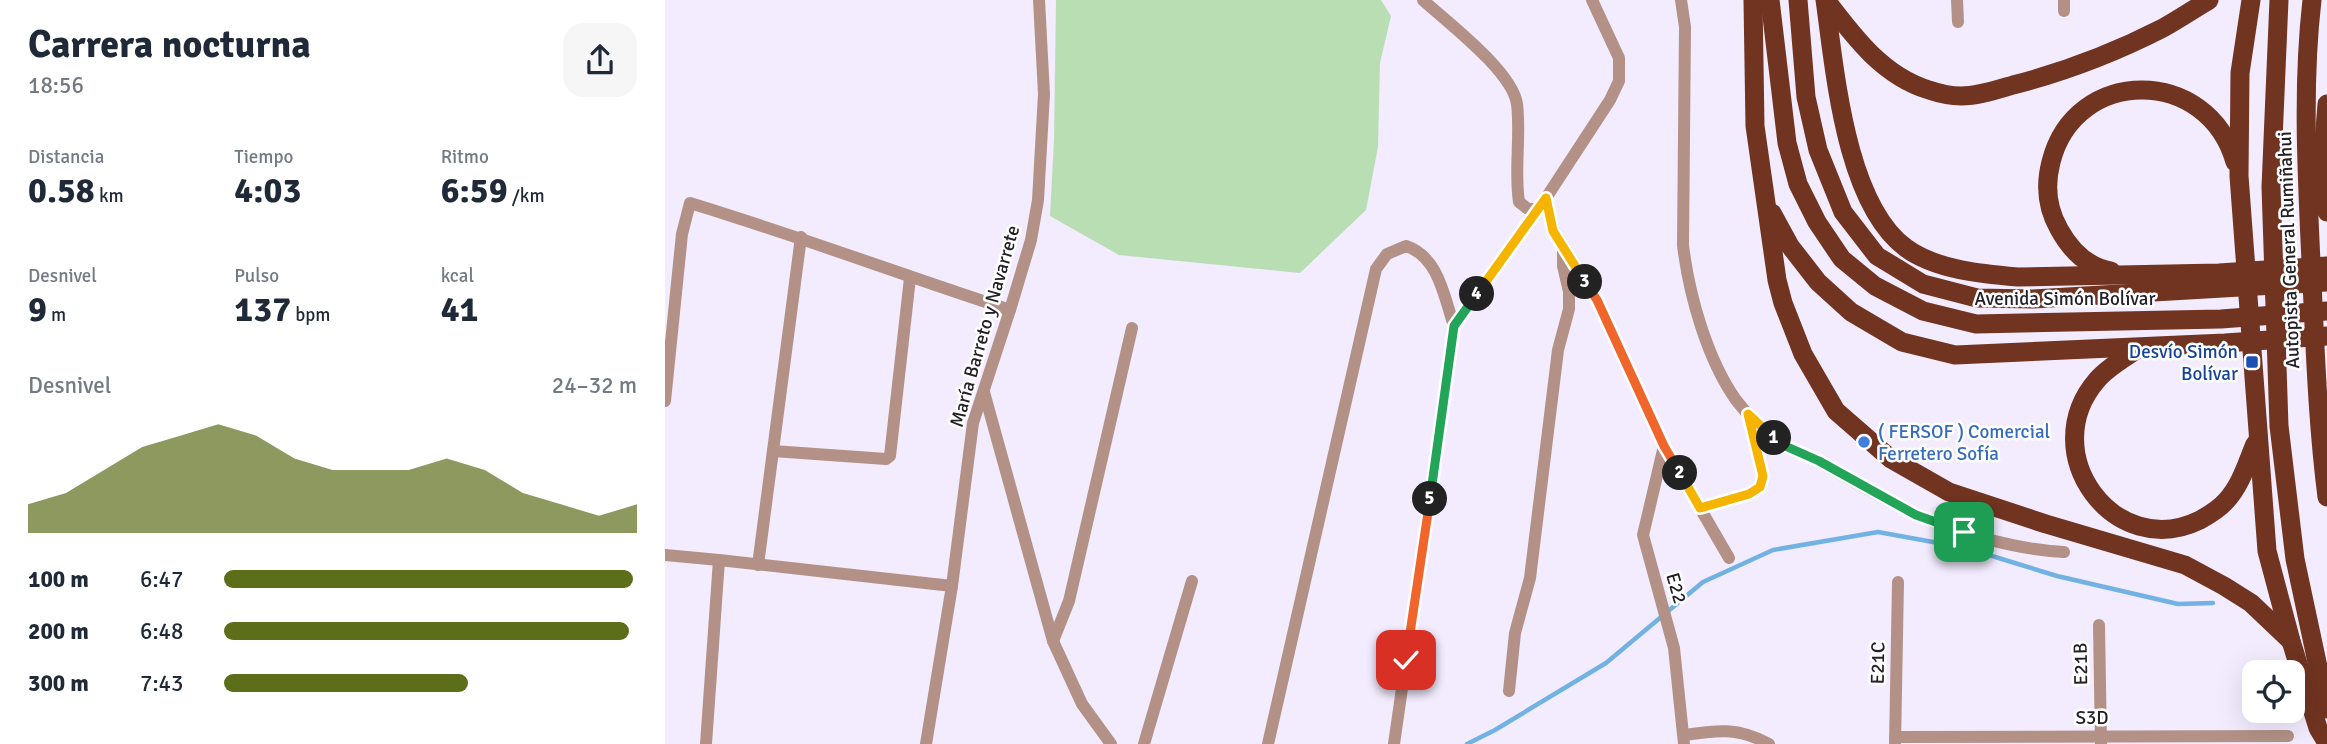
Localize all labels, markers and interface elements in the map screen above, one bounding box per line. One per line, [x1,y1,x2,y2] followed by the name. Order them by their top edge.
[28,21,311,68] text: Carrera nocturna
[563,23,637,97] button: share
[28,71,84,100] text: 18:56
[2273,131,2305,369] street label: Autopista General Rumiñahui
[28,145,104,169] text: Distancia
[234,145,293,169] text: Tiempo
[441,145,489,169] text: Ritmo
[28,169,95,212] text: 0.58
[234,169,301,212] text: 4:03
[441,169,508,212] text: 6:59
[95,184,124,208] text: km
[508,184,545,208] text: /km
[945,223,1025,430] street label: María Barreto y Navarrete
[28,264,97,288] text: Desnivel
[234,264,279,288] text: Pulso
[441,264,474,288] text: kcal
[1567,264,1602,300] pin: 3
[1579,269,1590,293] text: 3
[1459,276,1495,312] pin: 4
[1471,281,1482,305] text: 4
[1975,287,2155,311] street label: Avenida Simón Bolívar
[28,288,47,331] text: 9
[234,288,291,331] text: 137
[441,288,478,331] text: 41
[47,303,66,327] text: m
[291,303,330,327] text: bpm
[2129,340,2238,386] place label: Desvío Simón Bolívar
[2244,354,2260,370] marker: Desvío Simón Bolívar
[28,371,111,400] text: Desnivel
[552,371,637,400] text: 24–32 m
[1757,420,1791,456] pin: 1
[1878,420,2050,466] place label: ( FERSOF ) Comercial Ferretero Sofía
[1768,425,1779,449] text: 1
[1856,434,1872,450] marker: ( FERSOF ) Comercial Ferretero Sofía
[1663,456,1697,490] pin: 2
[1674,460,1685,484] text: 2
[1413,482,1447,516] pin: 5
[1424,486,1435,510] text: 5
[1934,502,1994,562] pin
[1945,513,1983,551] icon: arrive
[28,565,89,594] text: 100 m
[140,565,183,594] text: 6:47
[1660,570,1692,607] street label: E22
[28,617,89,646] text: 200 m
[140,617,183,646] text: 6:48
[1376,630,1436,690] pin
[1387,641,1425,679] icon: check
[1866,641,1890,685] street label: E21C
[2069,642,2093,686] street label: E21B
[2242,660,2305,723] map controls
[2242,660,2305,723] button: locate
[28,669,89,698] text: 300 m
[140,669,183,698] text: 7:43
[2075,706,2109,730] street label: S3D

